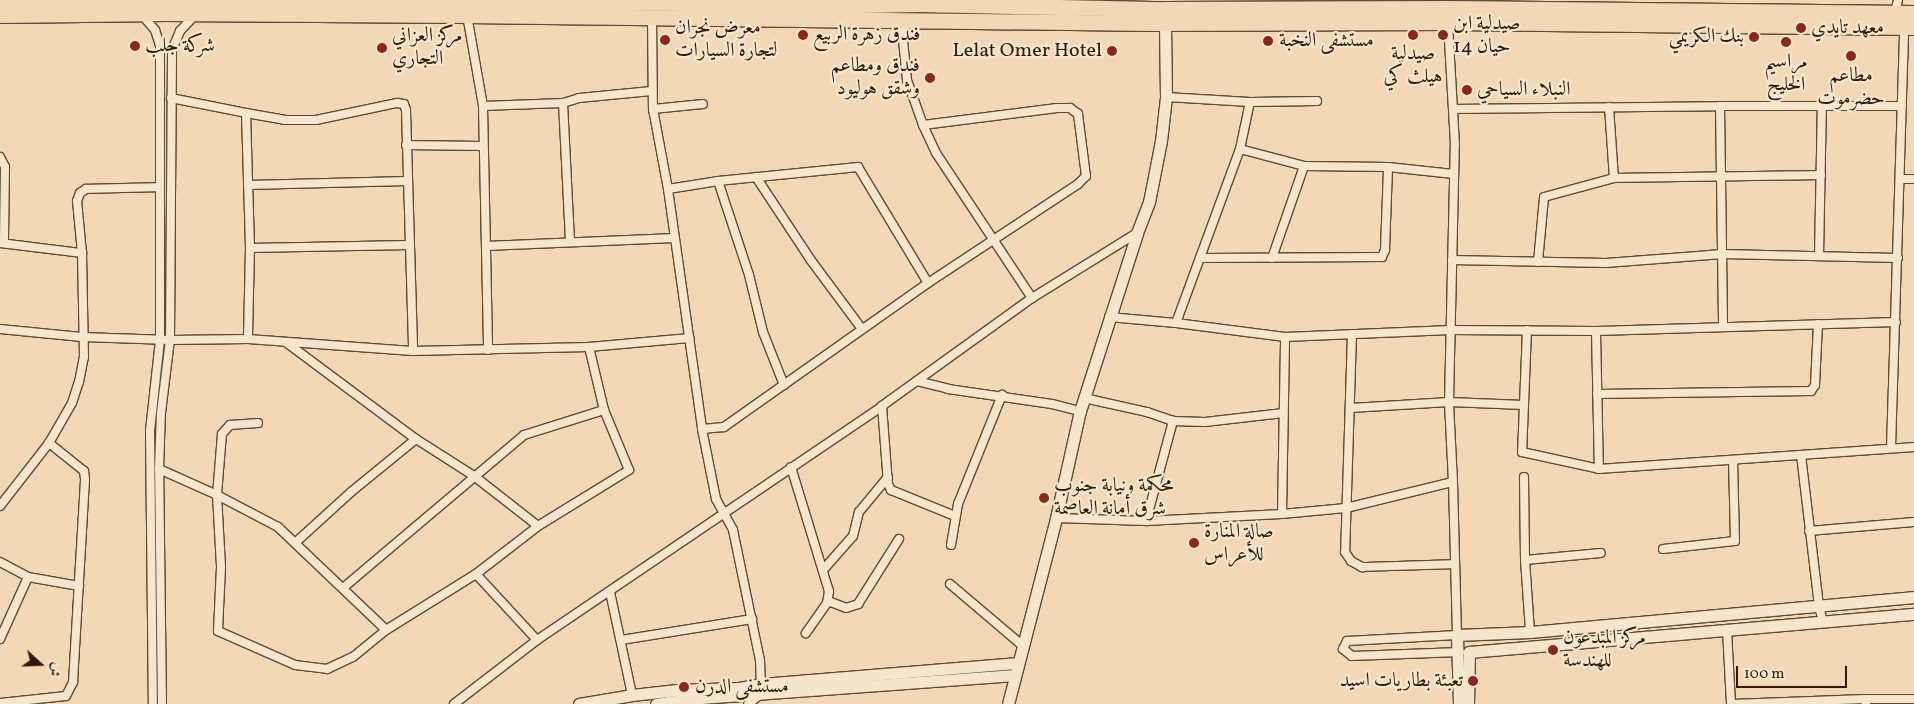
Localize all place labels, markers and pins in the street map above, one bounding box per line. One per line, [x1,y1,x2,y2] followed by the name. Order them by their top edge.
[1453,12,1520,59] place label: صيدلية ابن حيان 14
[675,16,777,63] place label: معرض نجران لتجارة السيارات
[1811,16,1884,40] place label: معهد تايدي
[1795,22,1807,34] marker: معهد تايدي
[813,23,921,47] place label: فندق زهرة الربيع
[392,24,462,71] place label: مركز العزاني التجاري
[1668,25,1744,49] place label: بنك الكريمي
[797,29,809,41] marker: فندق زهرة الربيع
[1279,29,1374,53] place label: مستشفى النخبة
[1407,29,1419,41] marker: صيدلية هيلث كي
[1437,29,1449,41] marker: صيدلية ابن حيان 14
[1748,31,1760,43] marker: بنك الكريمي
[145,34,215,58] place label: شركة جلب
[659,34,671,46] marker: معرض نجران لتجارة السيارات
[1261,34,1275,48] marker: مستشفى النخبة
[1780,36,1792,48] marker: مراسيم الخليج
[953,39,1102,63] place label: Lelat Omer Hotel
[129,40,141,52] marker: شركة جلب
[376,42,388,54] marker: مركز العزاني التجاري
[1383,43,1443,90] place label: صيدلية هيلث كي
[1106,45,1118,57] marker: Lelat Omer Hotel
[1764,50,1808,97] place label: مراسيم الخليج
[1845,50,1857,62] marker: مطاعم حضرموت
[831,54,920,101] place label: فندق ومطاعم وشقق هوليود
[1817,64,1885,111] place label: مطاعم حضرموت
[924,72,936,84] marker: فندق ومطاعم وشقق هوليود
[1477,78,1571,102] place label: النبلاء السياحي
[1461,84,1473,96] marker: النبلاء السياحي
[1054,474,1173,521] place label: محكمة ونيابة جنوب شرق أمانة العاصمة
[1038,492,1050,504] marker: محكمة ونيابة جنوب شرق أمانة العاصمة
[1204,520,1274,567] place label: صالة المنارة للأعراس
[1188,537,1200,549] marker: صالة المنارة للأعراس
[1563,626,1646,673] place label: مركز المبدعون للهندسة
[1547,644,1559,656] marker: مركز المبدعون للهندسة
[1340,669,1463,693] place label: تعبئة بطاريات اسيد
[695,675,789,699] place label: مستشفى الدرن
[1467,675,1479,687] marker: تعبئة بطاريات اسيد
[677,680,691,694] marker: مستشفى الدرن

